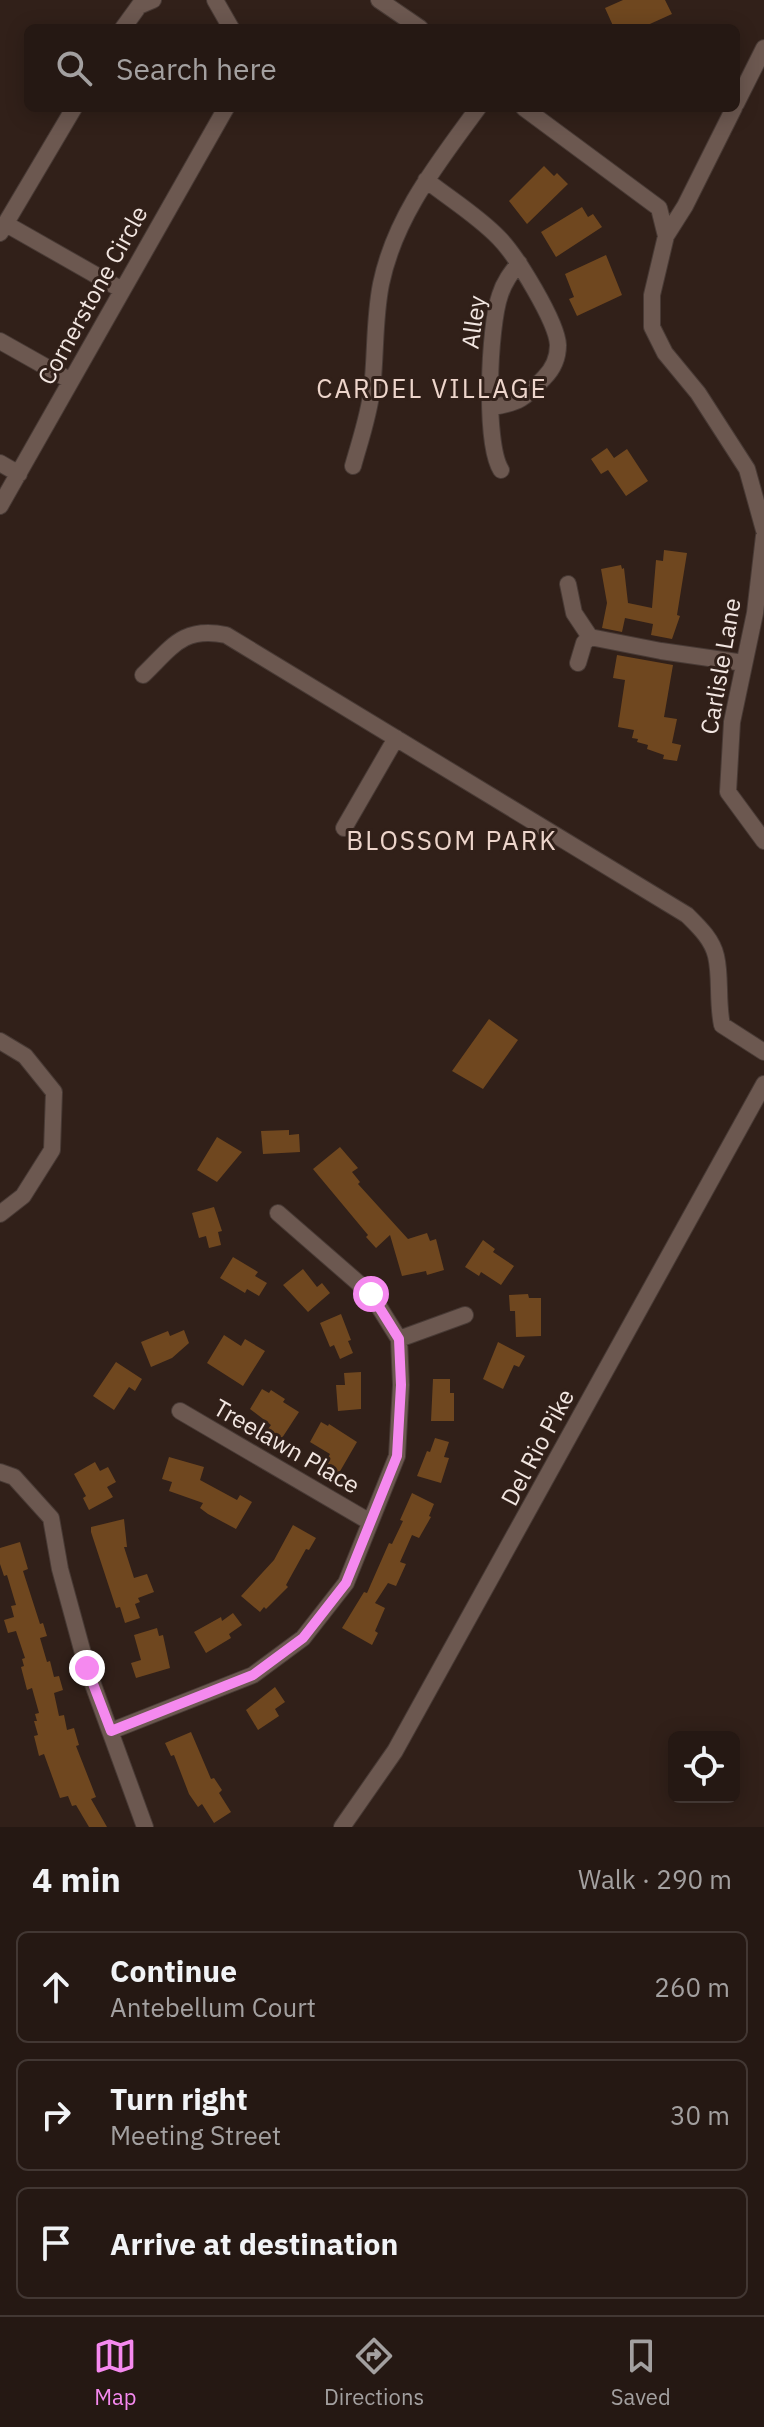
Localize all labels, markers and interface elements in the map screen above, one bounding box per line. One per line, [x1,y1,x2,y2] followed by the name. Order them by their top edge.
[24,24,740,112] search box
[52,46,96,90] icon: search
[116,49,277,88] text: Search here
[30,200,154,390] street label: Cornerstone Circle
[453,293,493,351] street label: Alley
[316,371,548,405] district label: CARDEL VILLAGE
[692,595,748,737] street label: Carlisle Lane
[346,823,558,857] district label: BLOSSOM PARK
[353,1276,389,1312] route start
[493,1383,581,1511] street label: Del Rio Pike
[208,1391,366,1501] street label: Treelawn Place
[69,1650,105,1686] route end
[668,1731,740,1803] map controls
[668,1731,740,1803] button: locate
[32,1857,121,1901] text: 4 min
[578,1862,732,1896] text: Walk · 290 m
[110,1951,237,1990] text: Continue
[34,1965,78,2009] icon: ahead
[654,1970,730,2004] text: 260 m
[110,1990,316,2024] text: Antebellum Court
[110,2079,248,2118] text: Turn right
[34,2093,78,2137] icon: right
[670,2098,730,2132] text: 30 m
[110,2118,281,2152] text: Meeting Street
[34,2221,78,2265] icon: arrive
[110,2224,398,2263] text: Arrive at destination
[93,2334,137,2411] tab: Map
[324,2334,424,2411] tab: Directions
[611,2334,671,2411] tab: Saved

